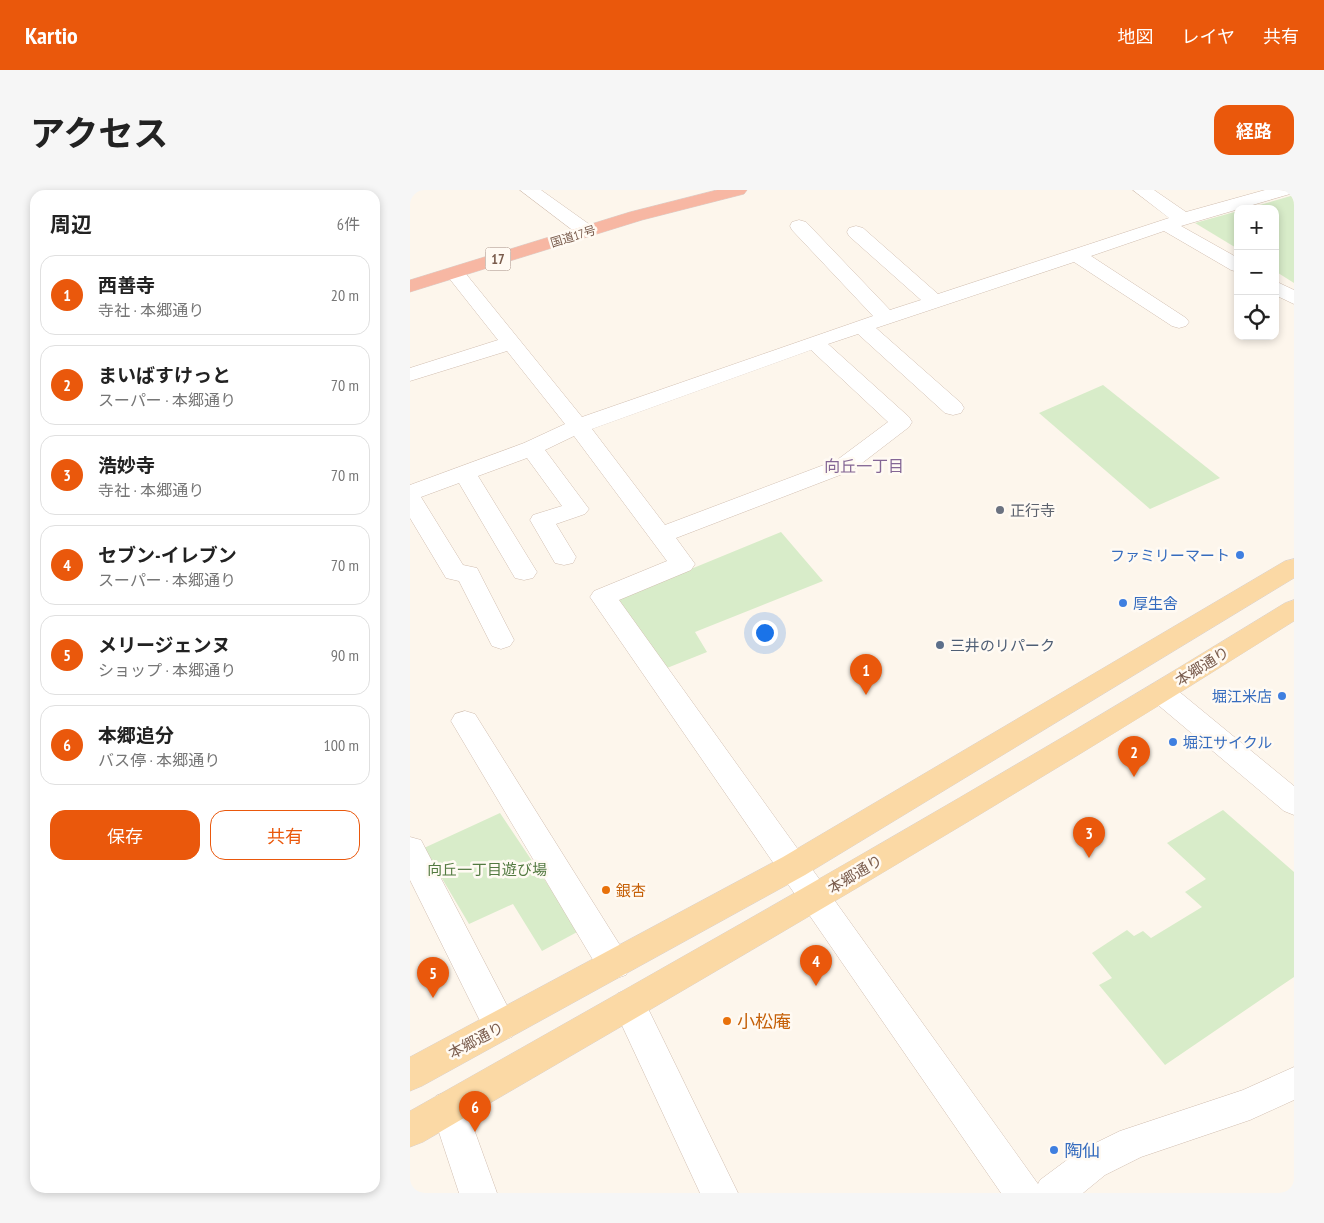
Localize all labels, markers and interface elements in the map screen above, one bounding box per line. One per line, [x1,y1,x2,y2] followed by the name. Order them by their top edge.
[25,20,78,51] text: Kartio
[1118,25,1154,48] text: 地図
[1182,25,1235,48] text: レイヤ
[1263,25,1299,48] text: 共有
[1214,105,1294,155] button: 経路
[30,110,168,156] text: アクセス
[1234,205,1279,340] map controls
[1234,205,1279,250] button: +
[50,211,92,238] text: 周辺
[337,214,360,234] text: 6件
[548,222,598,250] street label: 国道17号
[486,248,510,270] road number: 17
[1234,250,1279,295] button: −
[98,273,155,297] text: 西善寺
[63,285,71,305] text: 1
[331,285,359,305] text: 20 m
[1234,295,1279,340] button: locate
[98,300,204,320] text: 寺社 · 本郷通り
[98,363,231,387] text: まいばすけっと
[63,375,71,395] text: 2
[331,375,359,395] text: 70 m
[98,390,236,410] text: スーパー · 本郷通り
[98,453,155,477] text: 浩妙寺
[824,456,904,476] district label: 向丘一丁目
[63,465,71,485] text: 3
[331,465,359,485] text: 70 m
[98,480,204,500] text: 寺社 · 本郷通り
[1010,501,1055,520] place label: 正行寺
[994,504,1006,516] marker: 正行寺
[98,543,237,567] text: セブン-イレブン
[1110,546,1230,565] place label: ファミリーマート
[1234,549,1246,561] marker: ファミリーマート
[63,555,71,575] text: 4
[331,555,359,575] text: 70 m
[98,570,236,590] text: スーパー · 本郷通り
[1133,594,1178,613] place label: 厚生舎
[1117,597,1129,609] marker: 厚生舎
[752,620,778,646] your location
[98,633,231,657] text: メリージェンヌ
[950,636,1055,655] place label: 三井のリパーク
[934,639,946,651] marker: 三井のリパーク
[1172,642,1232,690] street label: 本郷通り
[63,645,71,665] text: 5
[331,645,359,665] text: 90 m
[850,654,882,695] pin: 1
[98,660,236,680] text: ショップ · 本郷通り
[1212,687,1272,706] place label: 堀江米店
[1276,690,1288,702] marker: 堀江米店
[98,723,174,747] text: 本郷追分
[1183,733,1272,752] place label: 堀江サイクル
[63,735,71,755] text: 6
[324,735,359,755] text: 100 m
[1118,736,1150,777] pin: 2
[1167,736,1179,748] marker: 堀江サイクル
[98,750,220,770] text: バス停 · 本郷通り
[50,810,200,860] button: 保存
[210,810,360,860] button: 共有
[1073,817,1105,858] pin: 3
[824,850,886,898] street label: 本郷通り
[427,860,547,879] park label: 向丘一丁目遊び場
[616,881,646,900] place label: 銀杏
[600,884,612,896] marker: 銀杏
[800,945,832,986] pin: 4
[417,957,449,998] pin: 5
[737,1010,791,1033] place label: 小松庵
[721,1015,733,1027] marker: 小松庵
[445,1018,507,1062] street label: 本郷通り
[459,1091,491,1132] pin: 6
[1064,1139,1100,1162] place label: 陶仙
[1048,1144,1060,1156] marker: 陶仙

